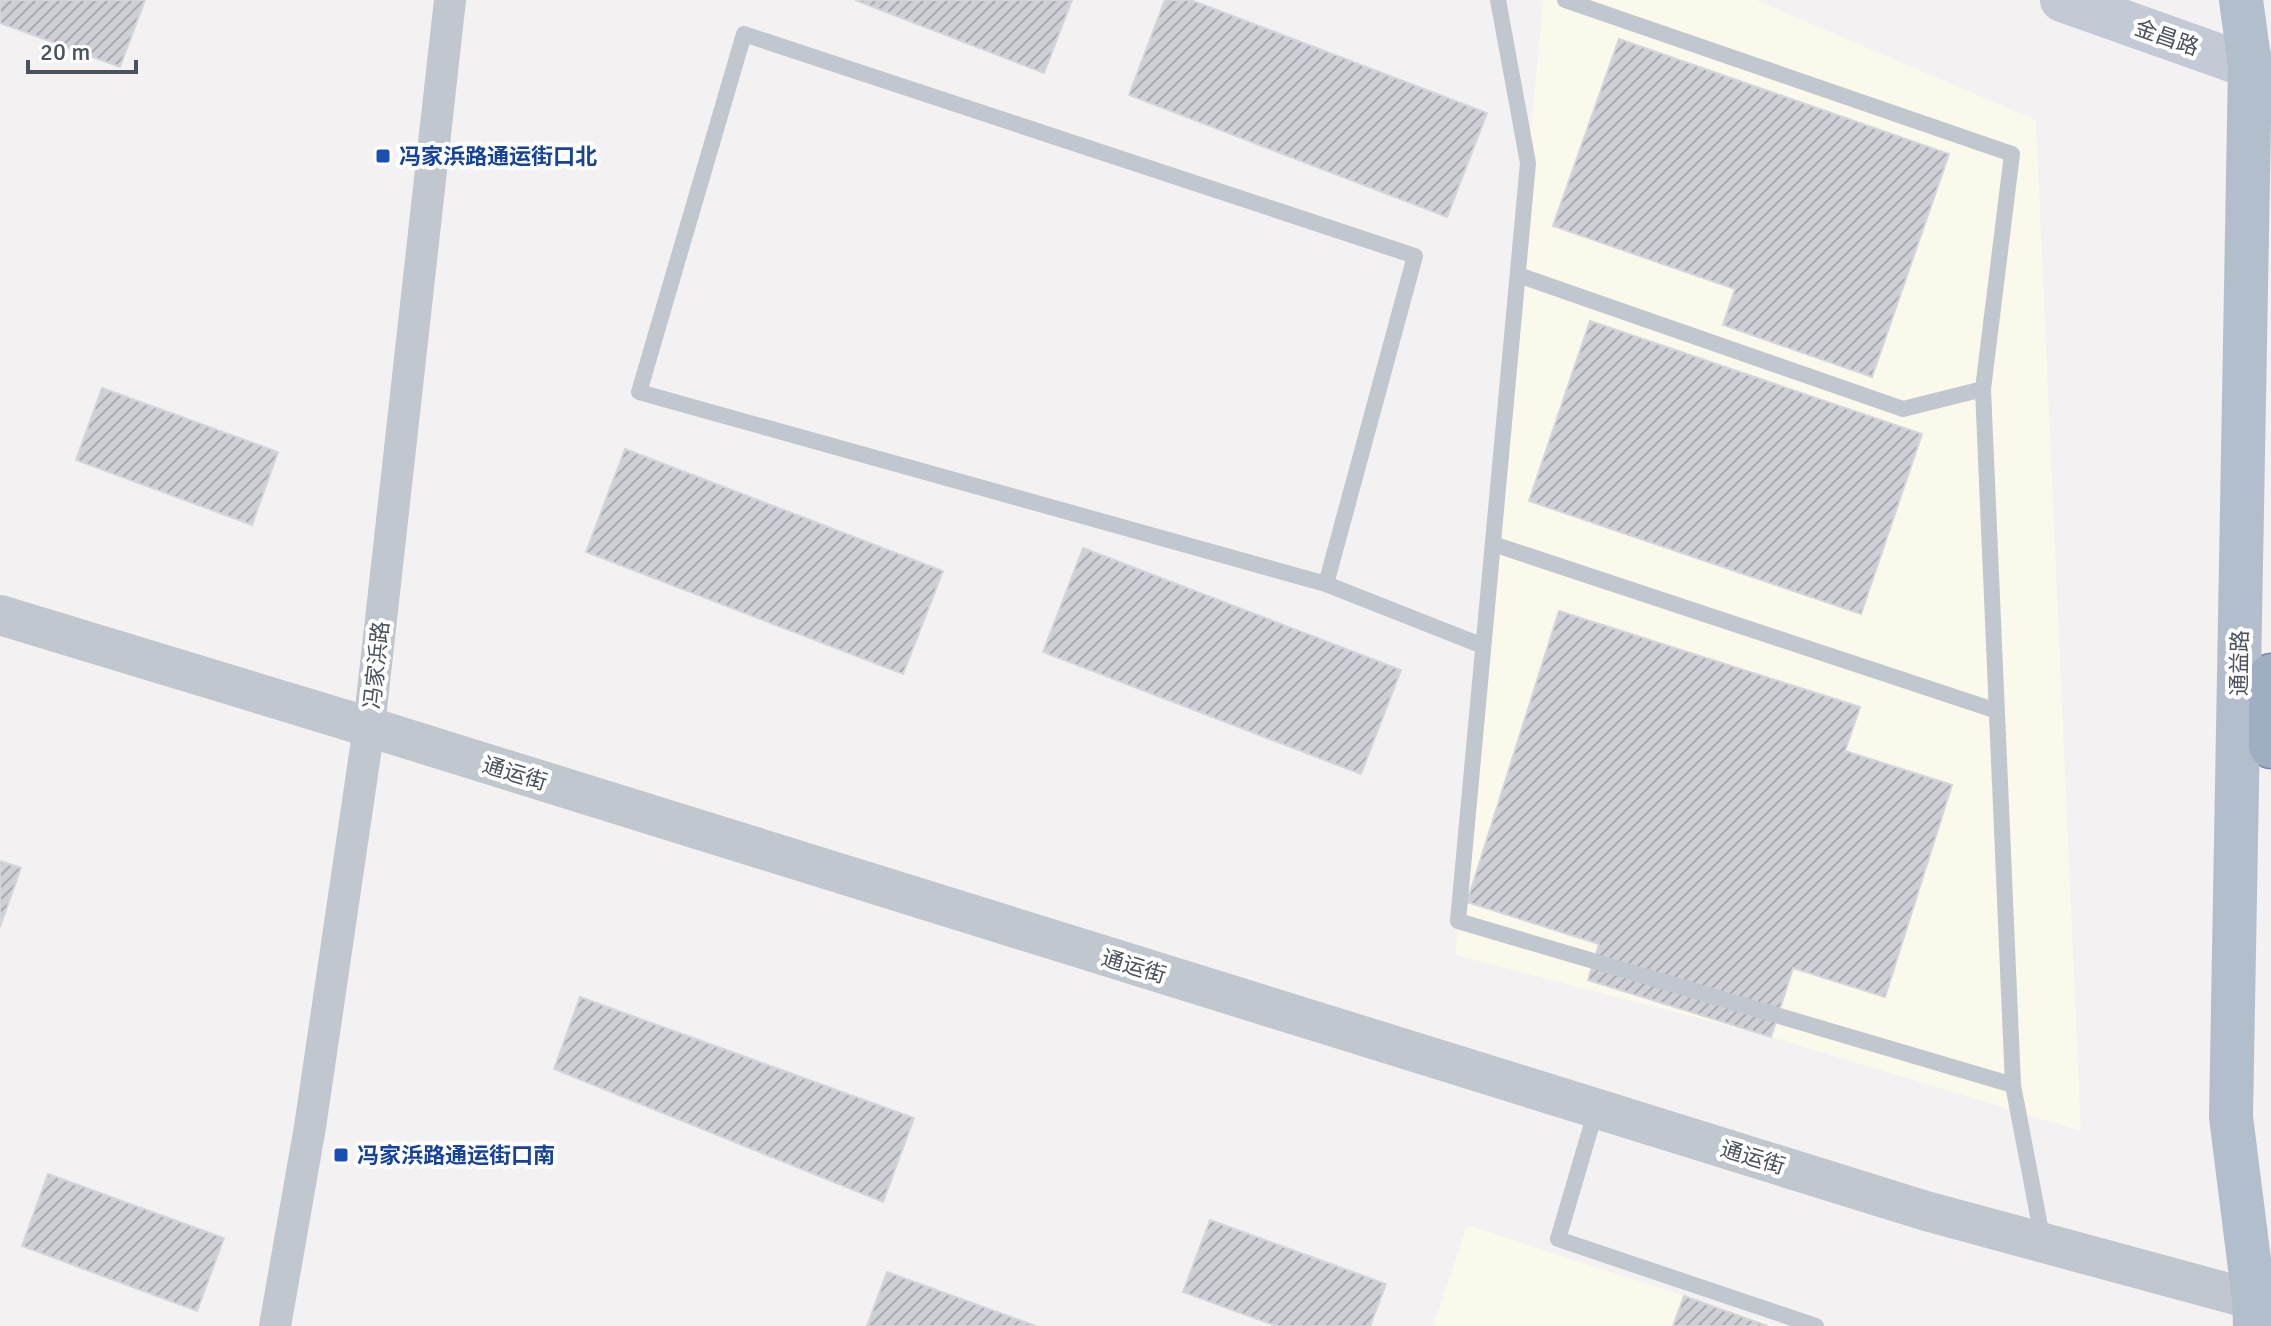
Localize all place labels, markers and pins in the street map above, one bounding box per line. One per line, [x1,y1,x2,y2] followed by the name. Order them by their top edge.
[399,143,597,170] place label: 冯家浜路通运街口北
[374,147,392,165] marker: 冯家浜路通运街口北
[357,1142,555,1169] place label: 冯家浜路通运街口南
[332,1146,350,1164] marker: 冯家浜路通运街口南

